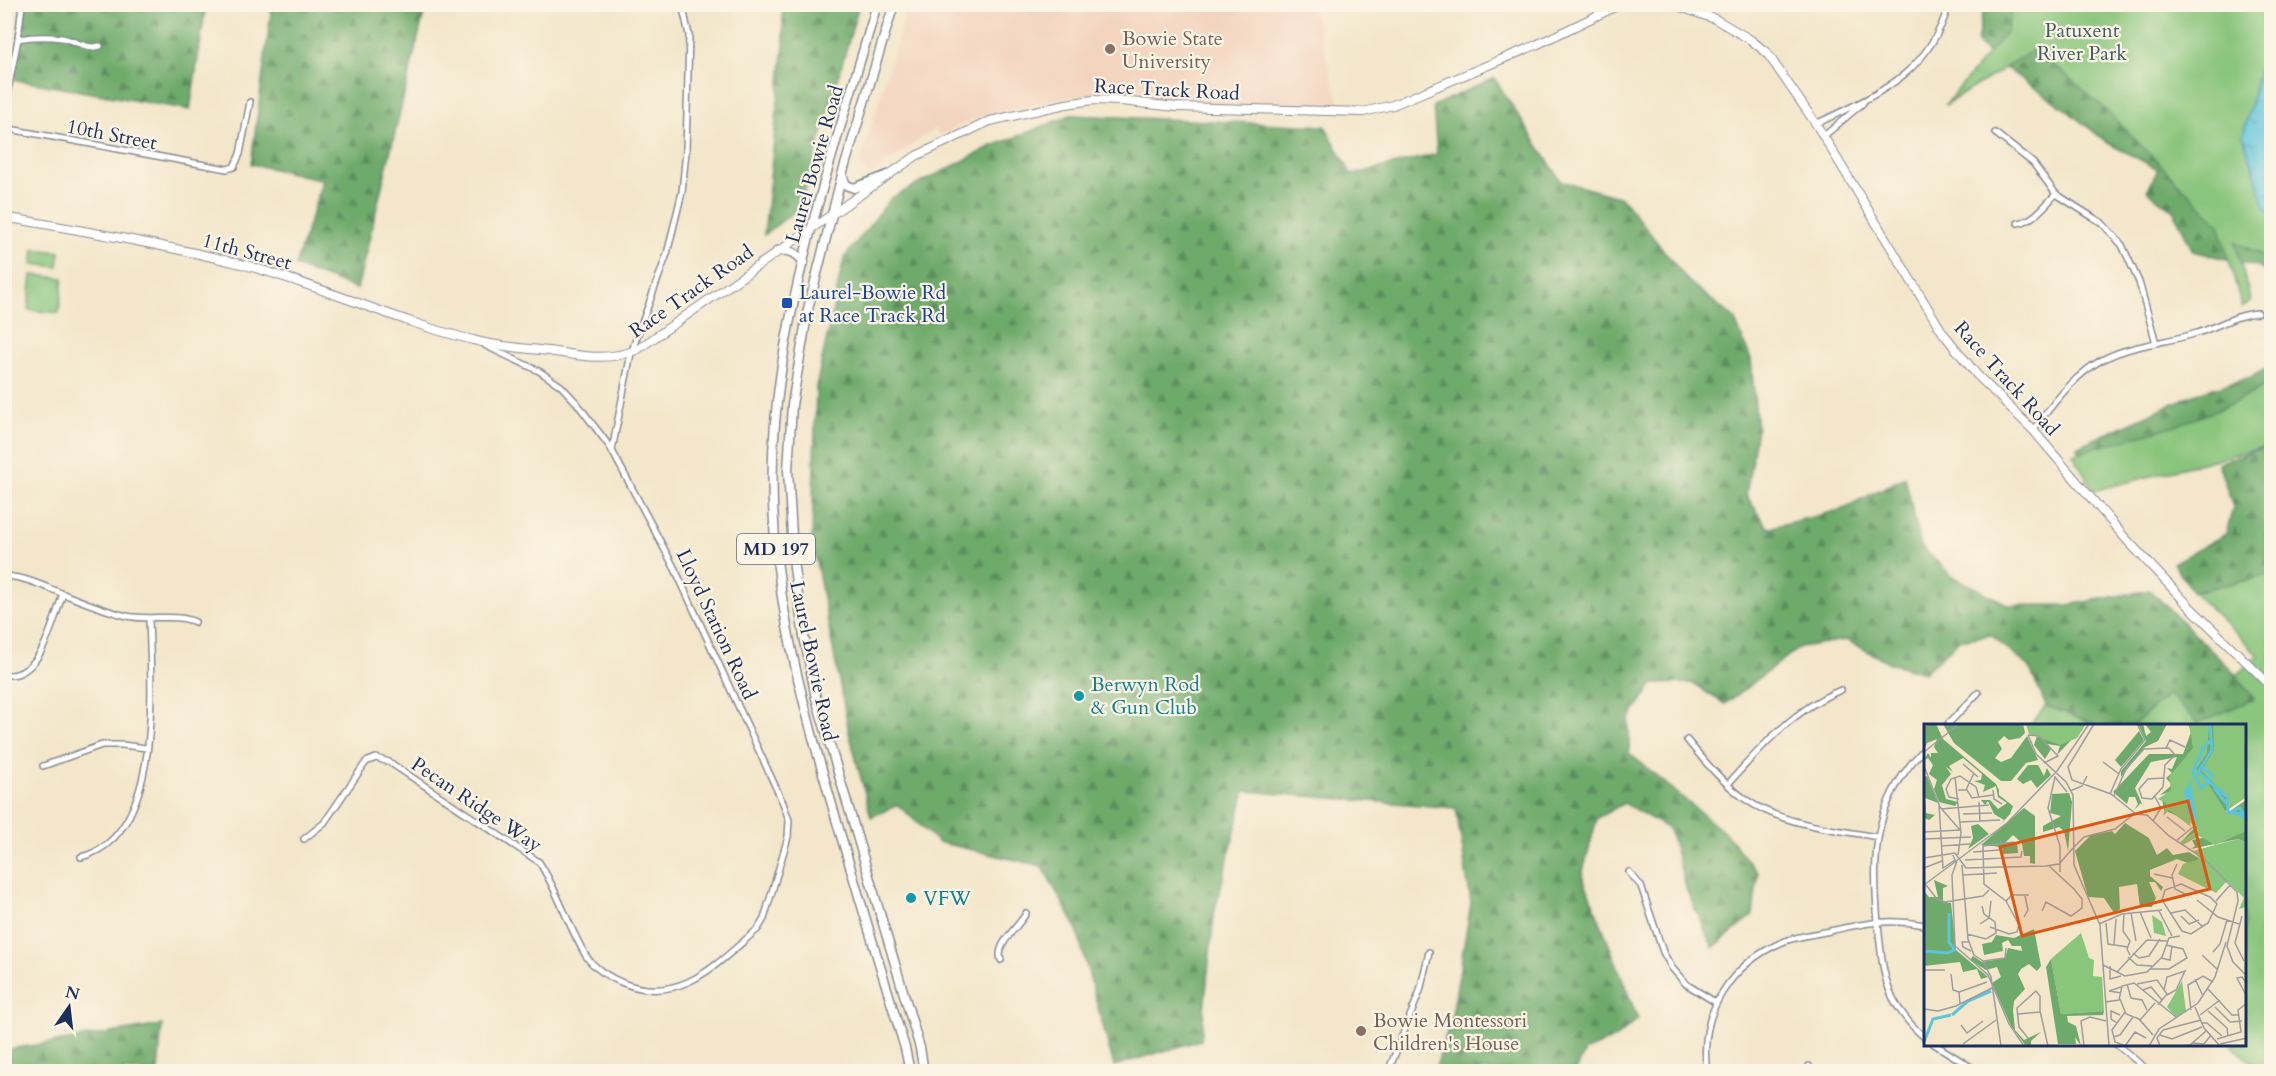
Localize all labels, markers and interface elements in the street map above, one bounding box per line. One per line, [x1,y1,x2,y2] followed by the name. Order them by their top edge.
[2037,17,2127,67] park label: Patuxent River Park
[1122,25,1223,75] place label: Bowie State University
[1103,42,1117,56] marker: Bowie State University
[1093,72,1241,107] street label: Race Track Road
[779,82,850,246] street label: Laurel Bowie Road
[65,113,160,157] street label: 10th Street
[199,227,295,277] street label: 11th Street
[624,238,759,344] street label: Race Track Road
[799,279,946,329] place label: Laurel-Bowie Rd at Race Track Rd
[780,296,794,310] marker: Laurel-Bowie Rd at Race Track Rd
[1948,315,2066,442] street label: Race Track Road
[737,534,815,564] road number: MD 197
[670,545,763,704] street label: Lloyd Station Road
[783,579,844,744] street label: Laurel Bowie Road
[1091,671,1200,721] place label: Berwyn Rod & Gun Club
[1072,689,1086,703] marker: Berwyn Rod & Gun Club
[1924,724,2246,1046] inset map
[406,751,548,858] street label: Pecan Ridge Way
[923,885,972,912] place label: VFW
[904,891,918,905] marker: VFW
[39,977,99,1037] north arrow
[63,981,82,1006] text: N
[1373,1007,1527,1057] place label: Bowie Montessori Children's House
[1354,1024,1368,1038] marker: Bowie Montessori Children's House

